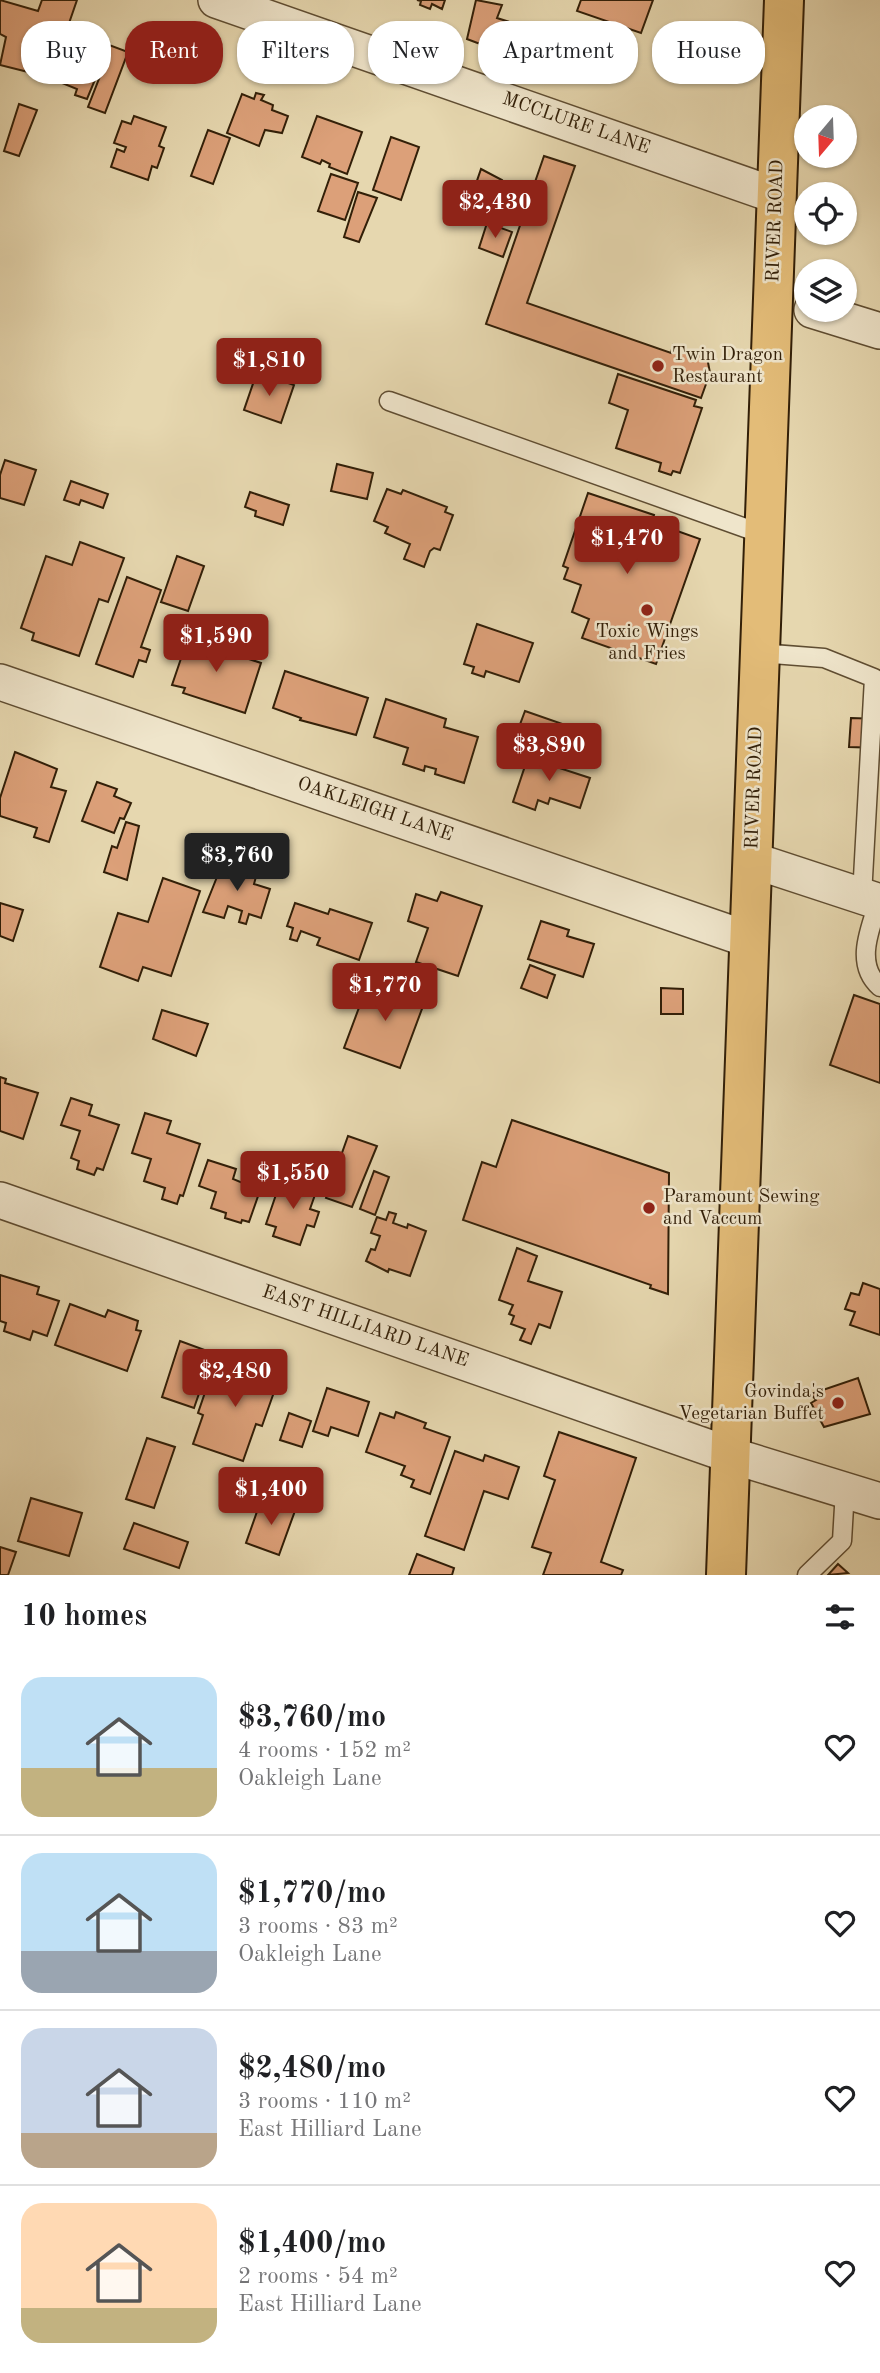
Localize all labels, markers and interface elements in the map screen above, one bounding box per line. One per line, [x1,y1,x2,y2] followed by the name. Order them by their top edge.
[21,21,111,84] chip: Buy
[125,21,223,84] chip: Rent
[237,21,354,84] chip: Filters
[368,21,464,84] chip: New
[478,21,638,84] chip: Apartment
[652,21,765,84] chip: House
[500,90,652,158] street label: MCCLURE LANE
[794,105,858,168] north arrow
[794,105,857,322] map controls
[764,159,788,283] street label: RIVER ROAD
[438,180,552,240] pin: $2,430
[794,182,857,245] button: locate
[458,191,532,214] text: $2,430
[794,259,857,322] button: layers
[212,338,326,398] pin: $1,810
[672,346,783,387] place label: Twin Dragon Restaurant
[232,349,306,372] text: $1,810
[650,358,666,374] marker: Twin Dragon Restaurant
[570,516,684,576] pin: $1,470
[590,527,664,550] text: $1,470
[639,602,655,618] marker: Toxic Wings and Fries
[159,614,273,674] pin: $1,590
[595,623,699,664] place label: Toxic Wings and Fries
[179,625,253,648] text: $1,590
[492,724,606,783] pin: $3,890
[743,726,767,850] street label: RIVER ROAD
[512,734,586,757] text: $3,890
[295,774,455,846] street label: OAKLEIGH LANE
[180,834,294,893] pin: $3,760
[200,844,274,867] text: $3,760
[328,964,442,1023] pin: $1,770
[348,974,422,997] text: $1,770
[236,1152,350,1211] pin: $1,550
[256,1162,330,1185] text: $1,550
[663,1188,820,1229] place label: Paramount Sewing and Vaccum
[641,1200,657,1216] marker: Paramount Sewing and Vaccum
[259,1283,471,1371] street label: EAST HILLIARD LANE
[178,1350,292,1409] pin: $2,480
[198,1360,272,1383] text: $2,480
[678,1383,824,1424] place label: Govinda's Vegetarian Buffet
[830,1395,846,1411] marker: Govinda's Vegetarian Buffet
[214,1468,328,1527] pin: $1,400
[234,1478,308,1501] text: $1,400
[821,1598,859,1636] icon: filters
[21,1602,147,1632] text: 10 homes
[238,1703,386,1733] text: $3,760/mo
[77,1705,161,1789] icon: home
[821,1728,859,1766] icon: heart
[238,1739,411,1762] text: 4 rooms · 152 m²
[238,1767,382,1790] text: Oakleigh Lane
[238,1879,386,1909] text: $1,770/mo
[77,1881,161,1965] icon: home
[821,1904,859,1942] icon: heart
[238,1915,398,1938] text: 3 rooms · 83 m²
[238,1943,382,1966] text: Oakleigh Lane
[238,2054,386,2084] text: $2,480/mo
[77,2056,161,2140] icon: home
[821,2079,859,2117] icon: heart
[238,2090,411,2113] text: 3 rooms · 110 m²
[238,2118,422,2141] text: East Hilliard Lane
[238,2229,386,2259] text: $1,400/mo
[77,2231,161,2315] icon: home
[821,2254,859,2292] icon: heart
[238,2265,398,2288] text: 2 rooms · 54 m²
[238,2293,422,2316] text: East Hilliard Lane

